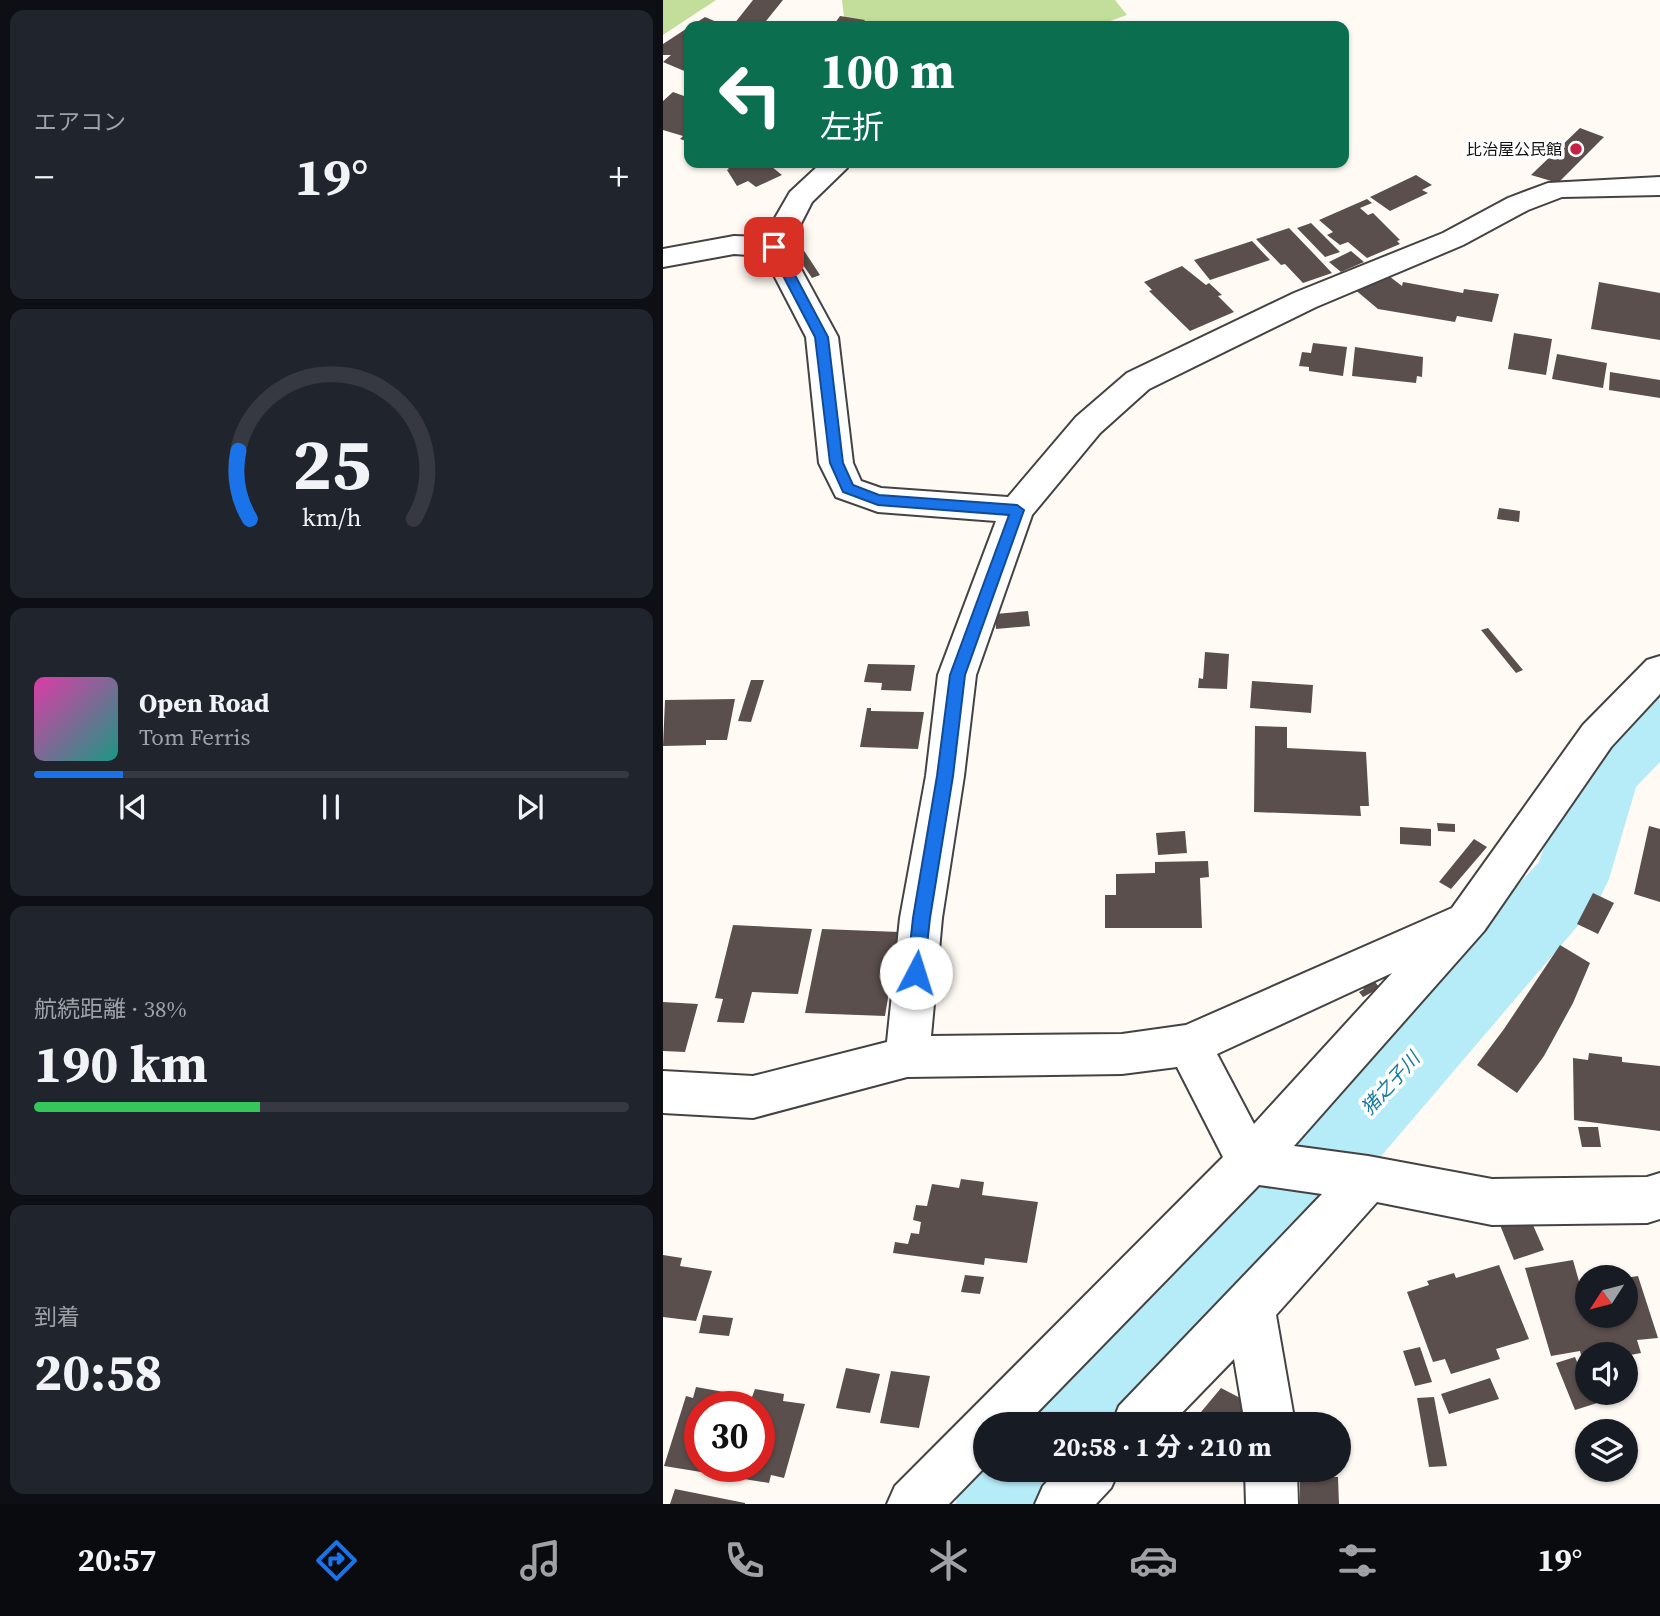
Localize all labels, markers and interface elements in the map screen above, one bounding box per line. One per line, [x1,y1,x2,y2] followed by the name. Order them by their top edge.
[820,37,955,104] text: 100 m
[705,49,796,140] icon: left
[820,105,884,149] text: 左折
[34,106,126,138] text: エアコン
[1466,138,1562,160] place label: 比治屋公民館
[295,141,368,212] text: 19°
[1568,141,1584,157] marker: 比治屋公民館
[34,151,54,203] text: −
[609,151,629,203] text: +
[744,217,804,277] pin
[755,228,793,266] icon: arrive
[292,415,371,514] text: 25
[302,500,361,534] text: km/h
[139,685,270,721] text: Open Road
[139,721,250,753] text: Tom Ferris
[114,788,152,826] icon: previous
[312,788,350,826] icon: pause
[511,788,549,826] icon: next
[879,936,953,1010] position arrow
[34,993,187,1025] text: 航続距離 · 38%
[34,1028,208,1099] text: 190 km
[1355,1045,1426,1120] water label: 猪之子川
[1575,1265,1638,1328] north arrow
[1575,1265,1638,1482] map controls
[34,1301,80,1333] text: 到着
[34,1336,162,1407] text: 20:58
[1575,1342,1638,1405] button: sound
[684,1391,775,1482] speed limit sign: 30
[1575,1419,1638,1482] button: layers
[1052,1429,1272,1465] text: 20:58 · 1 分 · 210 m
[312,1536,361,1585] icon: directions
[516,1536,565,1585] icon: music
[720,1536,769,1585] icon: phone
[924,1536,973,1585] icon: climate
[1129,1536,1178,1585] icon: car
[1333,1536,1382,1585] icon: filters
[78,1538,157,1582] text: 20:57
[1537,1538,1582,1582] text: 19°

